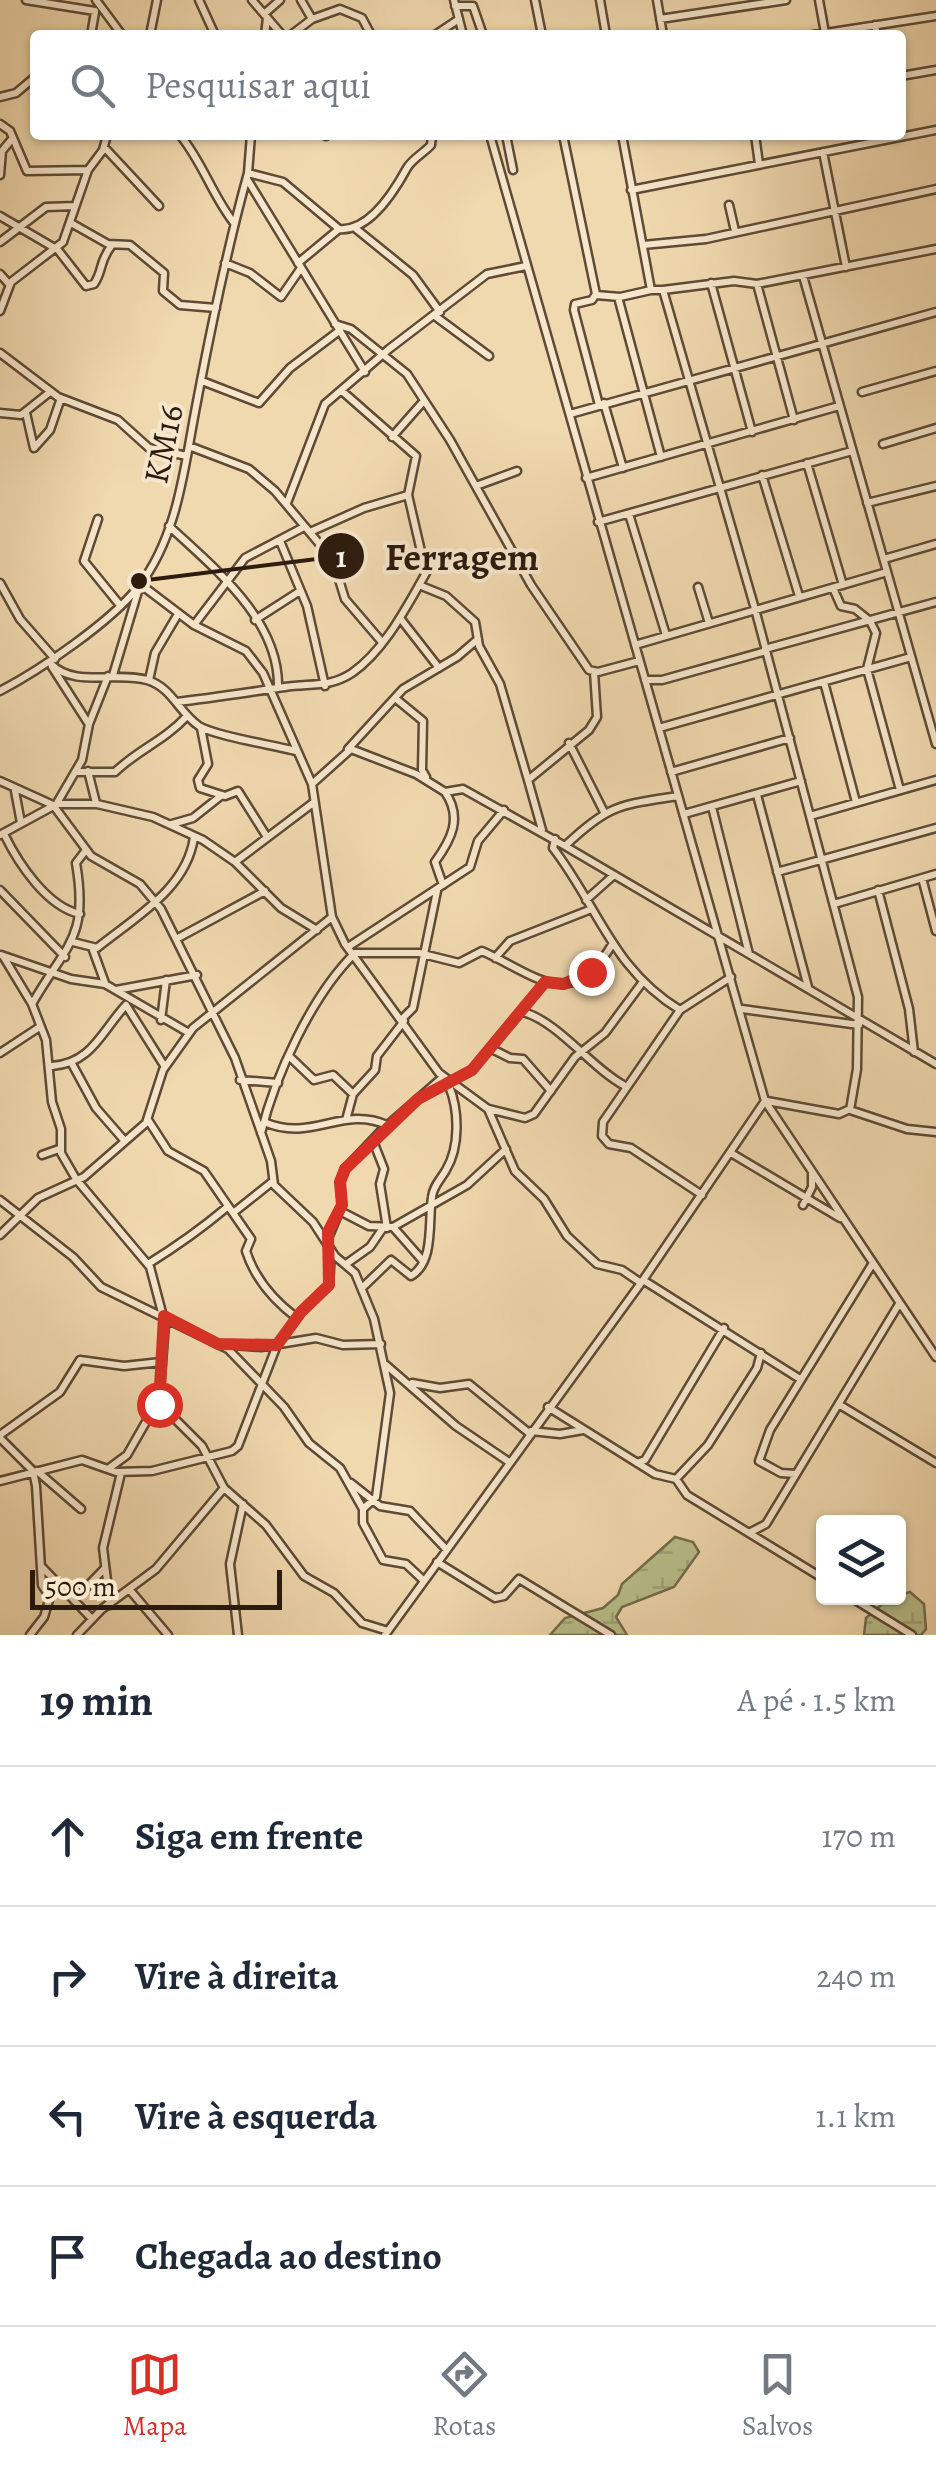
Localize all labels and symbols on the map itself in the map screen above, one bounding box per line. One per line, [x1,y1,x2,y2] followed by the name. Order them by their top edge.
[131,400,195,488] street label: KM16
[316,522,559,590] callout: Ferragem
[385,531,539,583] text: Ferragem
[336,537,347,577] text: 1
[569,950,615,996] route end
[137,1382,183,1428] route start
[30,1565,282,1610] scale bar

